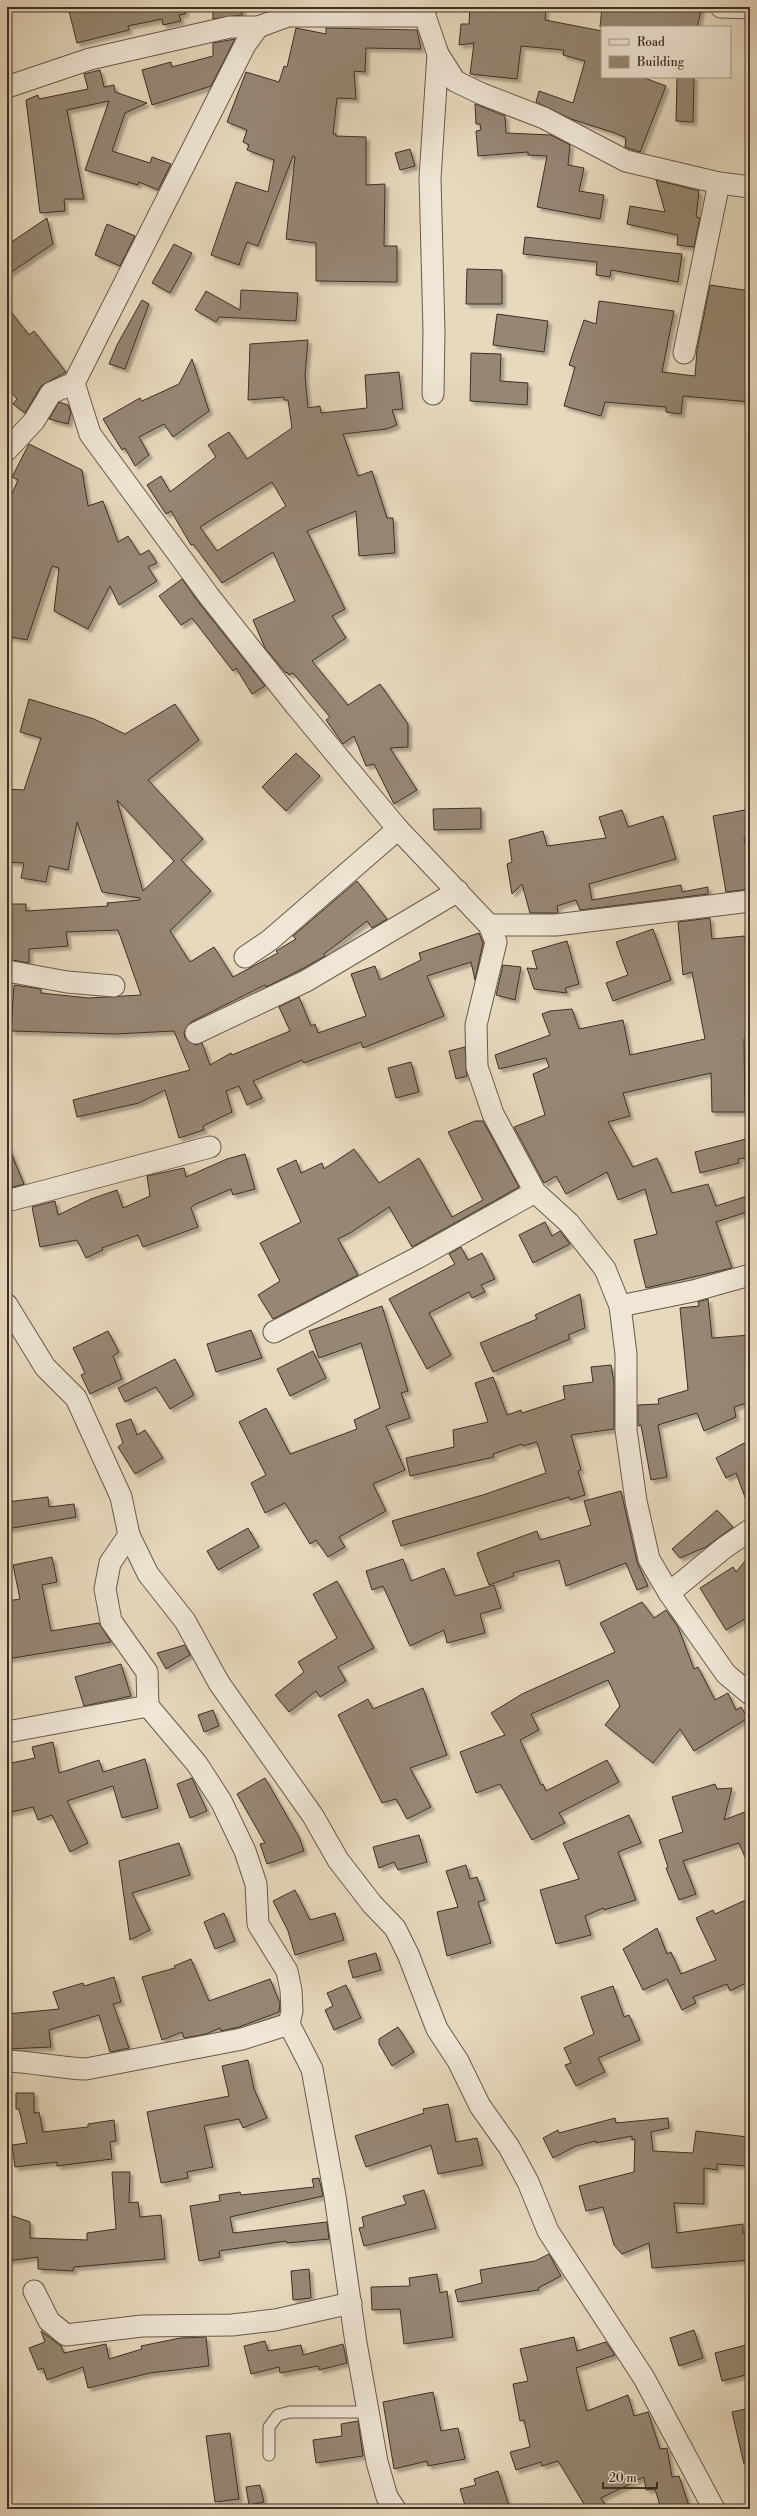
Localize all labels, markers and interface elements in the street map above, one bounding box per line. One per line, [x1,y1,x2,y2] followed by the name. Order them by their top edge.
[601,26,731,78] legend
[637,35,665,50] text: Road
[636,55,685,70] text: Building
[603,2464,657,2490] scale bar
[609,2471,637,2486] text: 20 m

